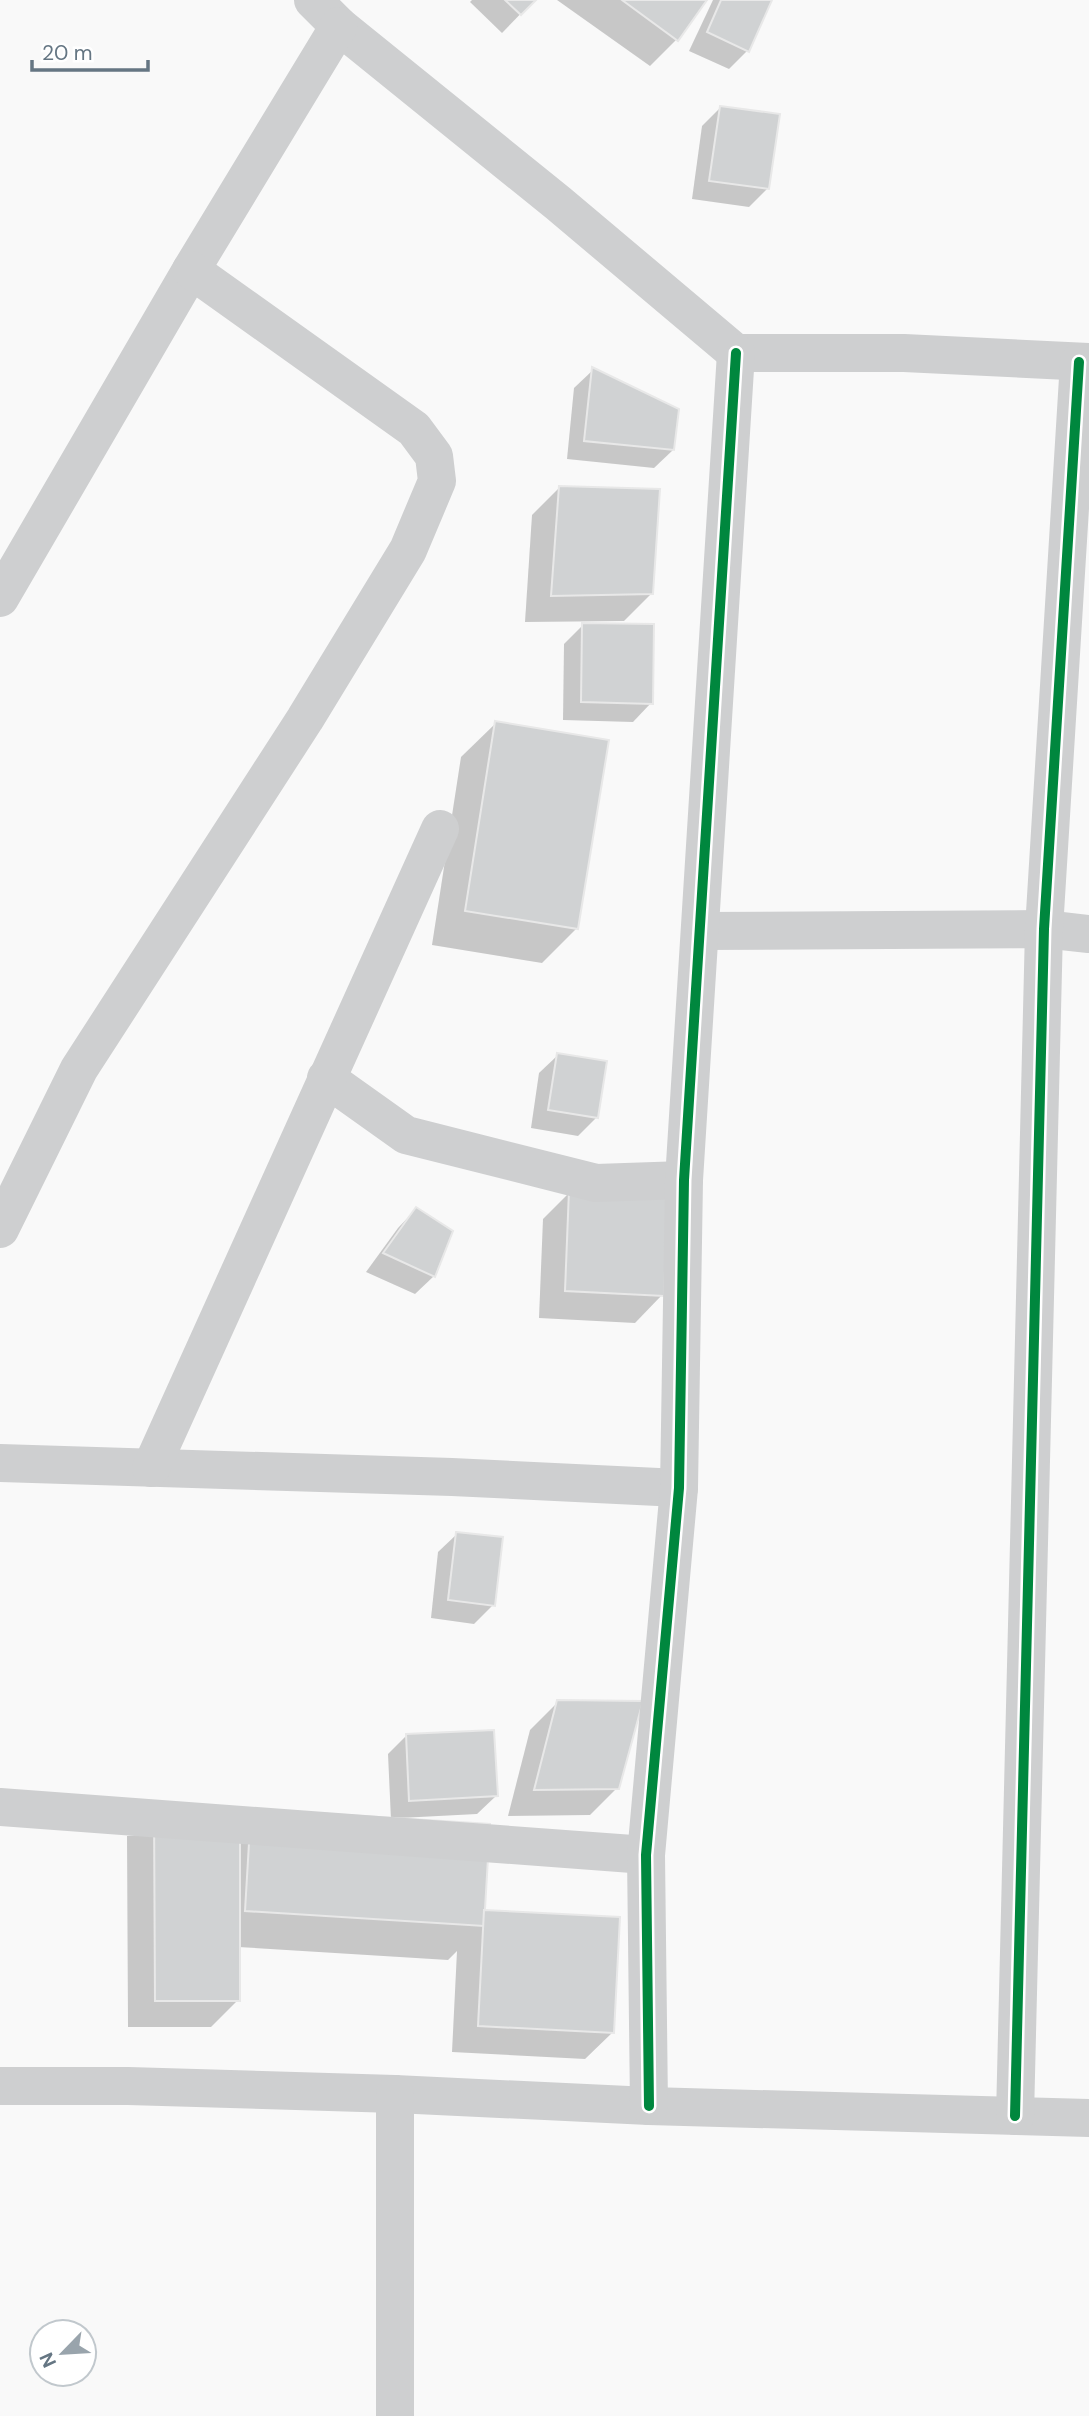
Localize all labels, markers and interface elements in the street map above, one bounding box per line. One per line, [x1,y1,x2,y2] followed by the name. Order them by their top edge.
[32,28,147,72] scale bar
[42,39,93,67] text: 20 m
[28,2318,98,2388] north arrow
[34,2348,62,2372] text: N

